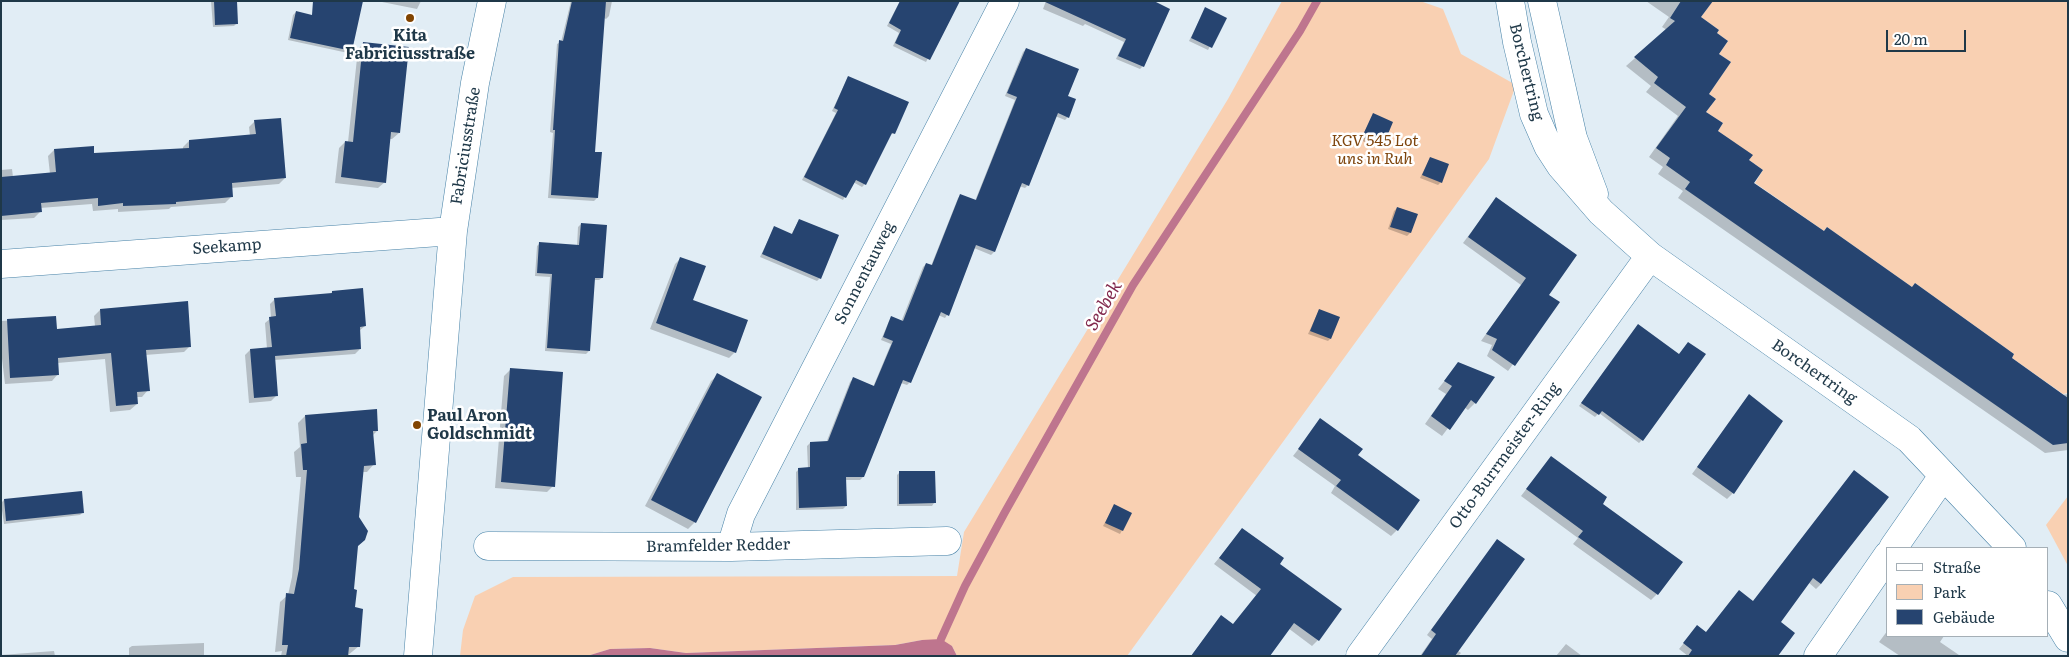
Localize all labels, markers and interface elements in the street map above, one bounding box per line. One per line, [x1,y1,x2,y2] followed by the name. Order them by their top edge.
[404,12,416,24] marker: Kita Fabriciusstraße
[1889,20,1969,52] scale bar
[1505,21,1547,123] street label: Borchertring
[345,26,475,64] place label: Kita Fabriciusstraße
[1894,27,1928,50] text: 20 m
[447,86,485,206] street label: Fabriciusstraße
[1331,131,1419,169] park label: KGV 545 Lot uns in Ruh
[831,218,899,328] street label: Sonnentauweg
[192,235,262,259] street label: Seekamp
[1081,277,1127,335] water label: Seebek
[1768,336,1860,408] street label: Borchertring
[1445,379,1565,533] street label: Otto-Burrmeister-Ring
[427,406,532,444] place label: Paul Aron Goldschmidt
[411,419,423,431] marker: Paul Aron Goldschmidt
[646,535,790,557] street label: Bramfelder Redder
[1886,547,2049,637] legend
[1933,555,1981,578] text: Straße
[1933,580,1966,603] text: Park
[1933,605,1995,628] text: Gebäude

